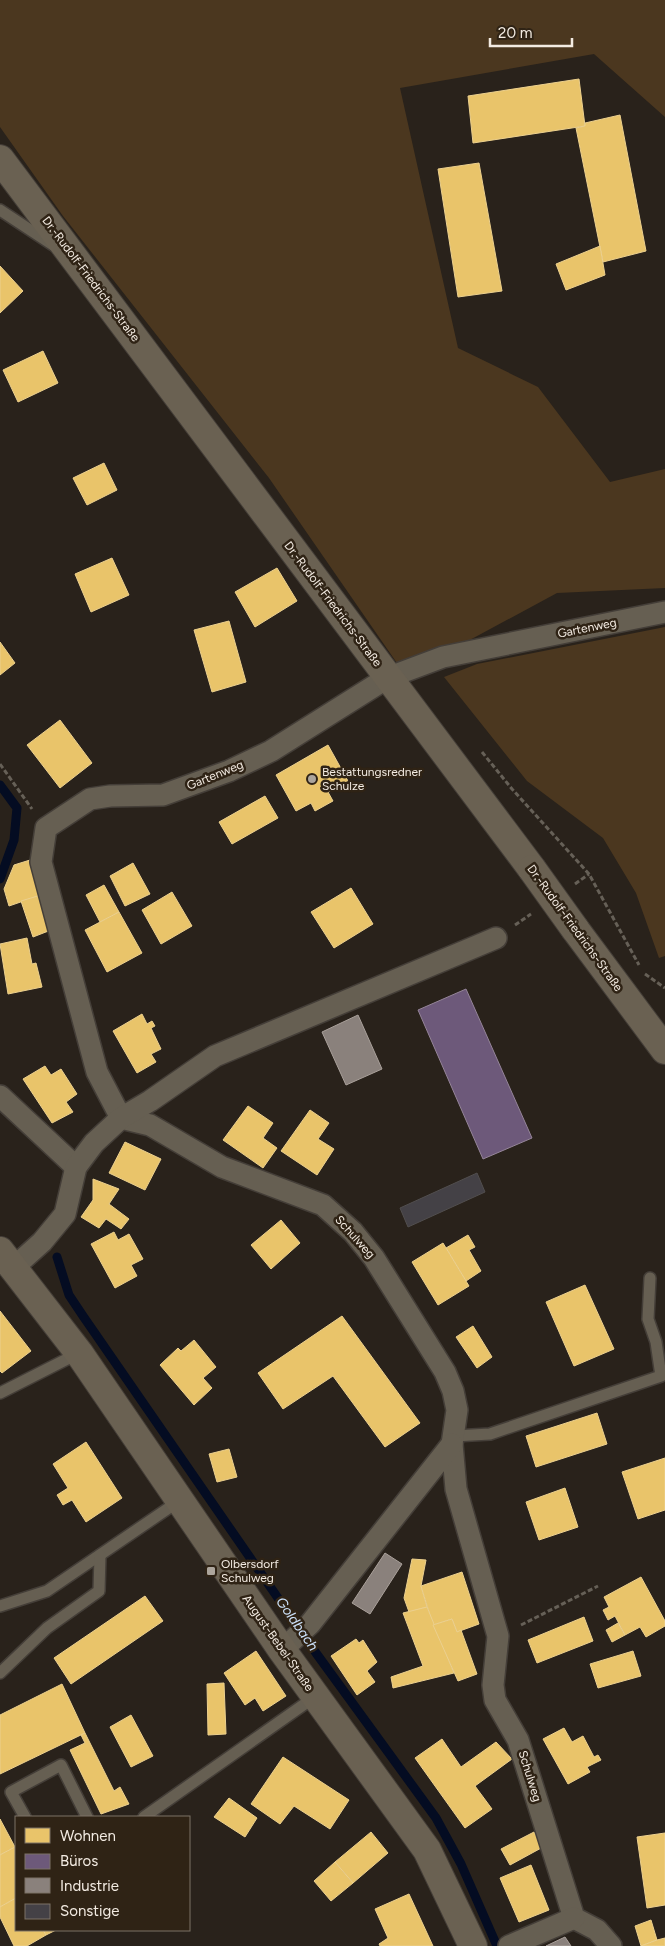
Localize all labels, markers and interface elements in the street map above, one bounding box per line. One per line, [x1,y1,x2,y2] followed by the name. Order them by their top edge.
[490,15,572,47] scale bar
[498,24,532,42] text: 20 m
[39,214,143,345] street label: Dr.-Rudolf-Friedrichs-Straße
[281,539,385,670] street label: Dr.-Rudolf-Friedrichs-Straße
[556,615,618,641] street label: Gartenweg
[185,757,245,793] street label: Gartenweg
[322,765,422,793] place label: Bestattungsredner Schulze
[306,773,318,785] marker: Bestattungsredner Schulze
[524,862,626,994] street label: Dr.-Rudolf-Friedrichs-Straße
[332,1213,378,1261] street label: Schulweg
[221,1557,279,1585] place label: Olbersdorf Schulweg
[205,1565,217,1577] marker: Olbersdorf Schulweg
[240,1592,317,1694] street label: August-Bebel-Straße
[272,1594,322,1654] water label: Goldbach
[516,1749,544,1803] street label: Schulweg
[15,1816,190,1931] legend
[60,1827,116,1845] text: Wohnen
[60,1852,98,1870] text: Büros
[60,1877,119,1895] text: Industrie
[60,1902,119,1920] text: Sonstige

